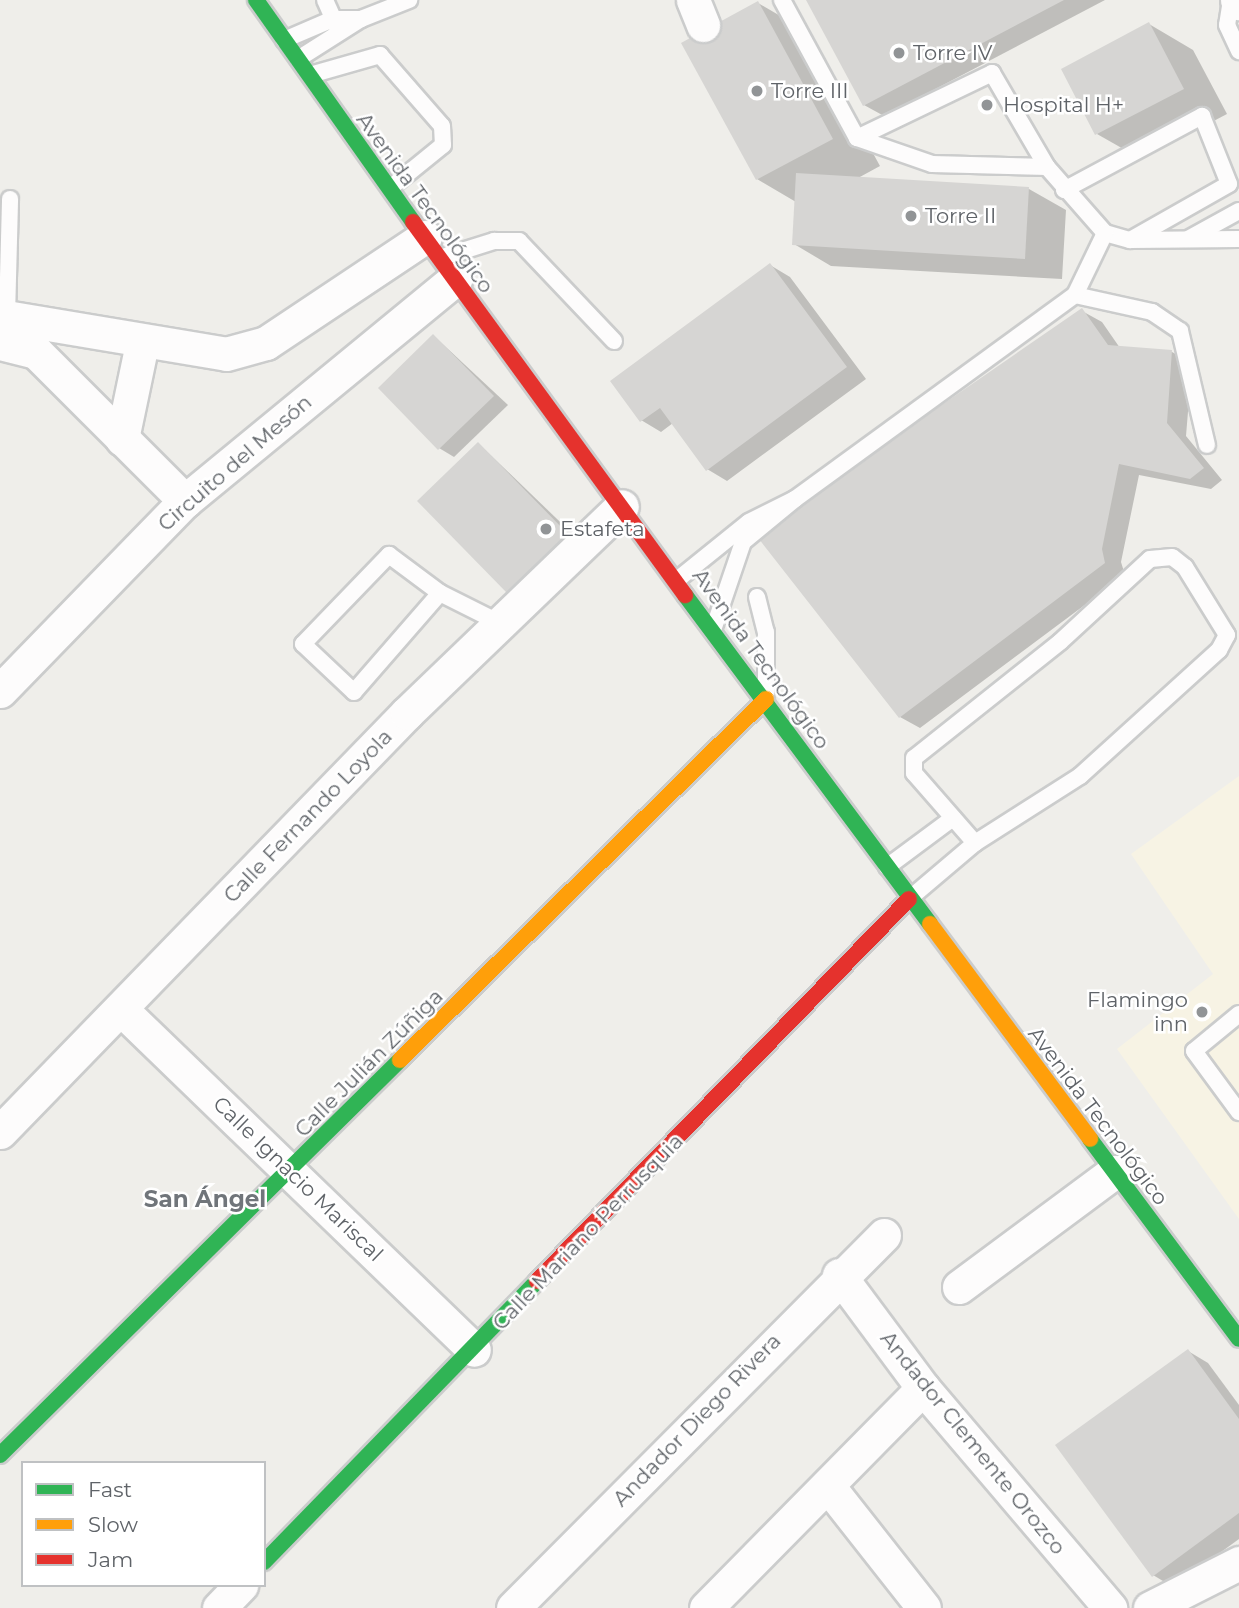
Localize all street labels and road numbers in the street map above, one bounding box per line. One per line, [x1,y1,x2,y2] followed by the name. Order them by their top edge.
[351,108,499,298] street label: Avenida Tecnológico
[153,389,317,537] street label: Circuito del Mesón
[687,564,835,754] street label: Avenida Tecnológico
[219,724,397,908] street label: Calle Fernando Loyola
[290,984,448,1142] street label: Calle Julián Zúñiga
[1023,1022,1173,1210] street label: Avenida Tecnológico
[208,1091,388,1267] street label: Calle Ignacio Mariscal
[488,1129,688,1335] street label: Calle Mariano Perrusquia
[875,1326,1071,1560] street label: Andador Clemente Orozco
[608,1328,786,1512] street label: Andador Diego Rivera

